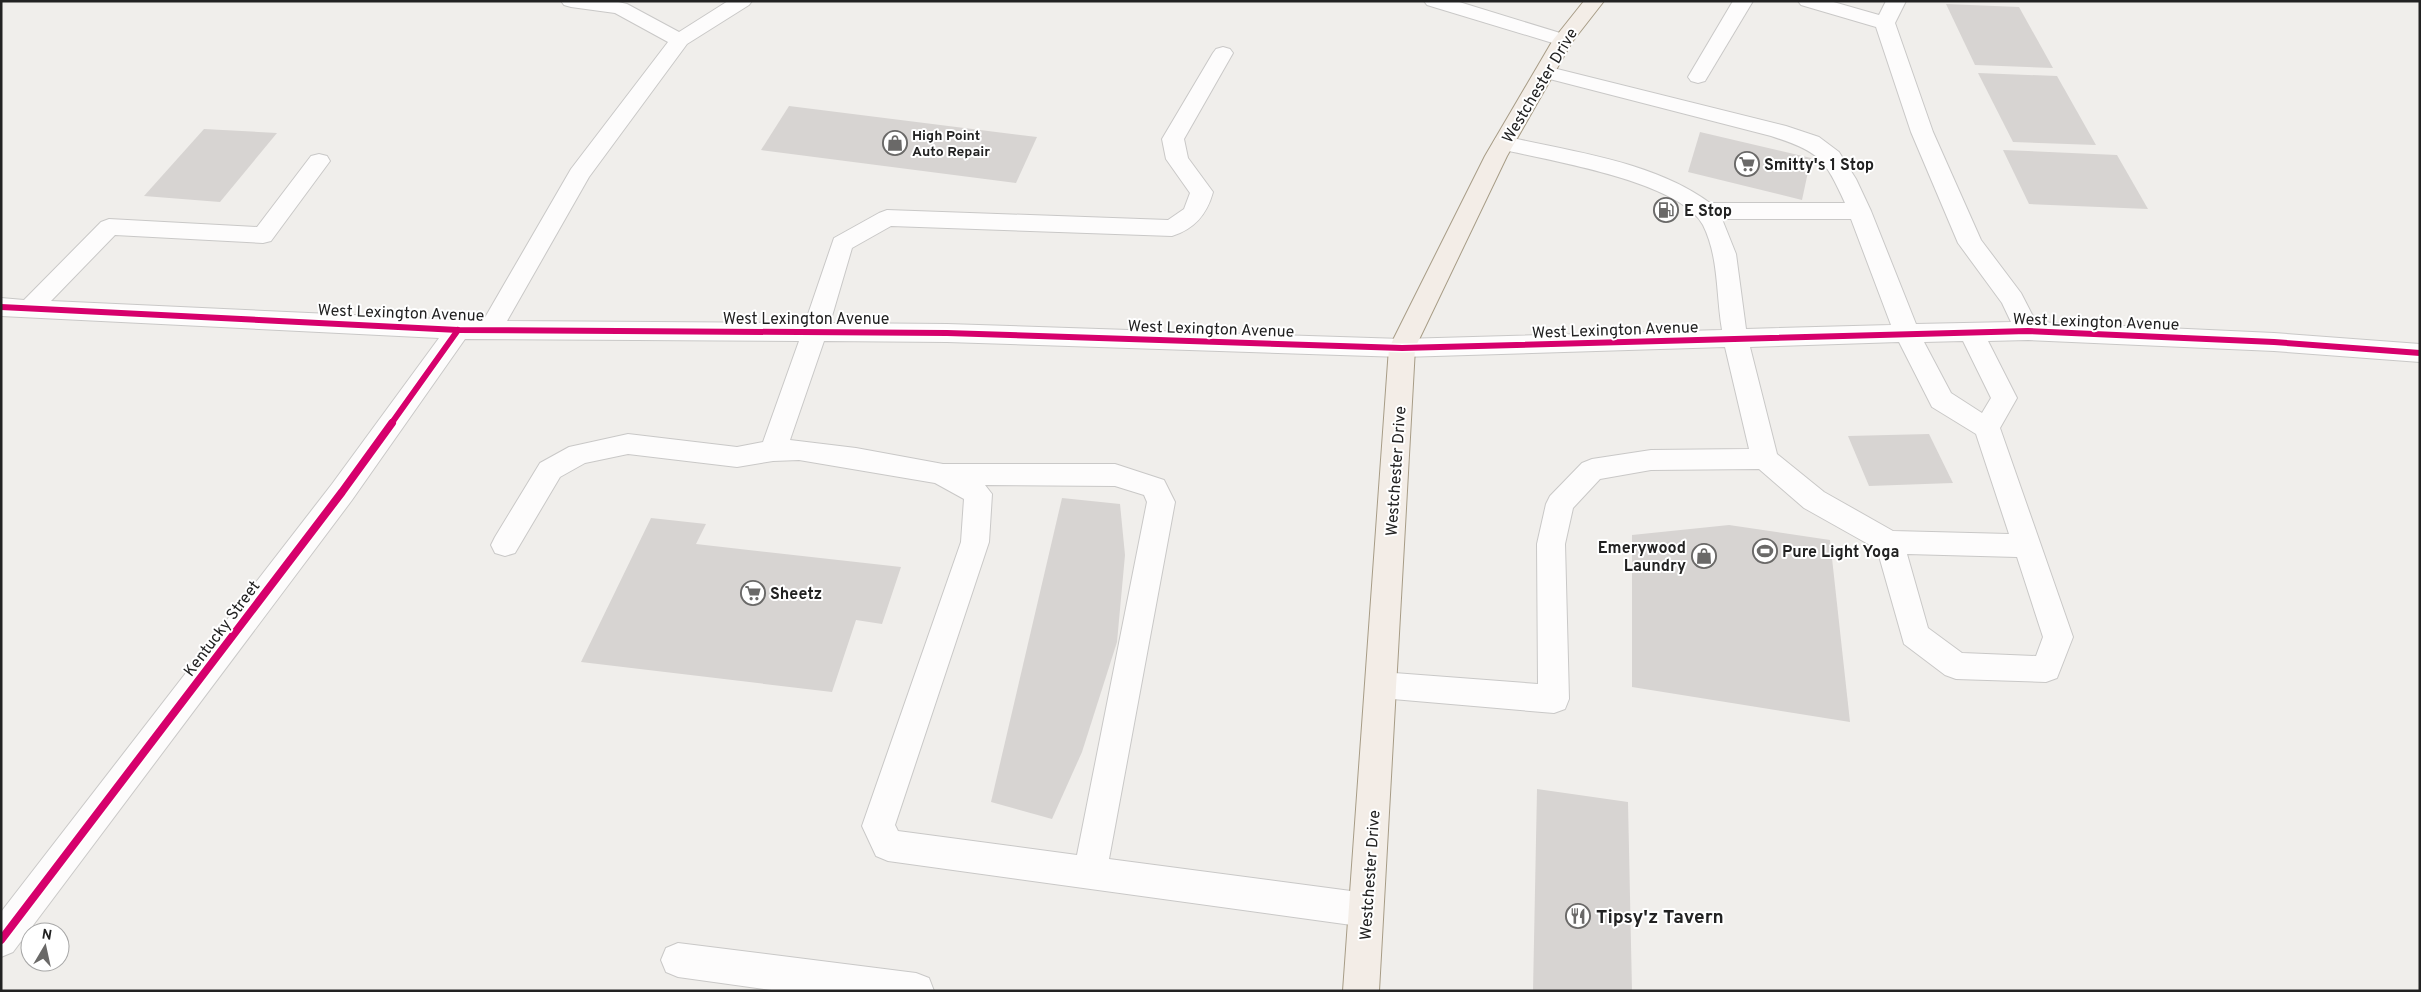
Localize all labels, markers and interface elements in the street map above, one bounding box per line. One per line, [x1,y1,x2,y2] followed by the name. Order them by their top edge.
[1499,25,1583,147] street label: Westchester Drive
[912,128,990,161] place label: High Point Auto Repair
[882,130,908,156] shop icon: High Point Auto Repair
[1734,151,1760,177] supermarket icon: Smitty's 1 Stop
[1764,156,1874,176] place label: Smitty's 1 Stop
[1653,197,1679,223] fuel station icon: E Stop
[1684,202,1732,222] place label: E Stop
[317,301,485,327] street label: West Lexington Avenue
[723,310,889,330] street label: West Lexington Avenue
[2012,310,2180,336] street label: West Lexington Avenue
[1127,317,1295,343] street label: West Lexington Avenue
[1531,318,1699,344] street label: West Lexington Avenue
[1382,405,1412,537] street label: Westchester Drive
[1752,538,1778,564] sports icon: Pure Light Yoga
[1598,539,1686,577] place label: Emerywood Laundry
[1691,543,1717,569] shop icon: Emerywood Laundry
[1782,543,1899,563] place label: Pure Light Yoga
[180,577,265,681] street label: Kentucky Street
[740,580,766,606] supermarket icon: Sheetz
[770,585,822,605] place label: Sheetz
[1356,809,1386,941] street label: Westchester Drive
[1565,903,1591,929] restaurant icon: Tipsy'z Tavern
[1596,906,1724,930] place label: Tipsy'z Tavern
[20,922,70,972] north arrow
[40,926,53,945] text: N

